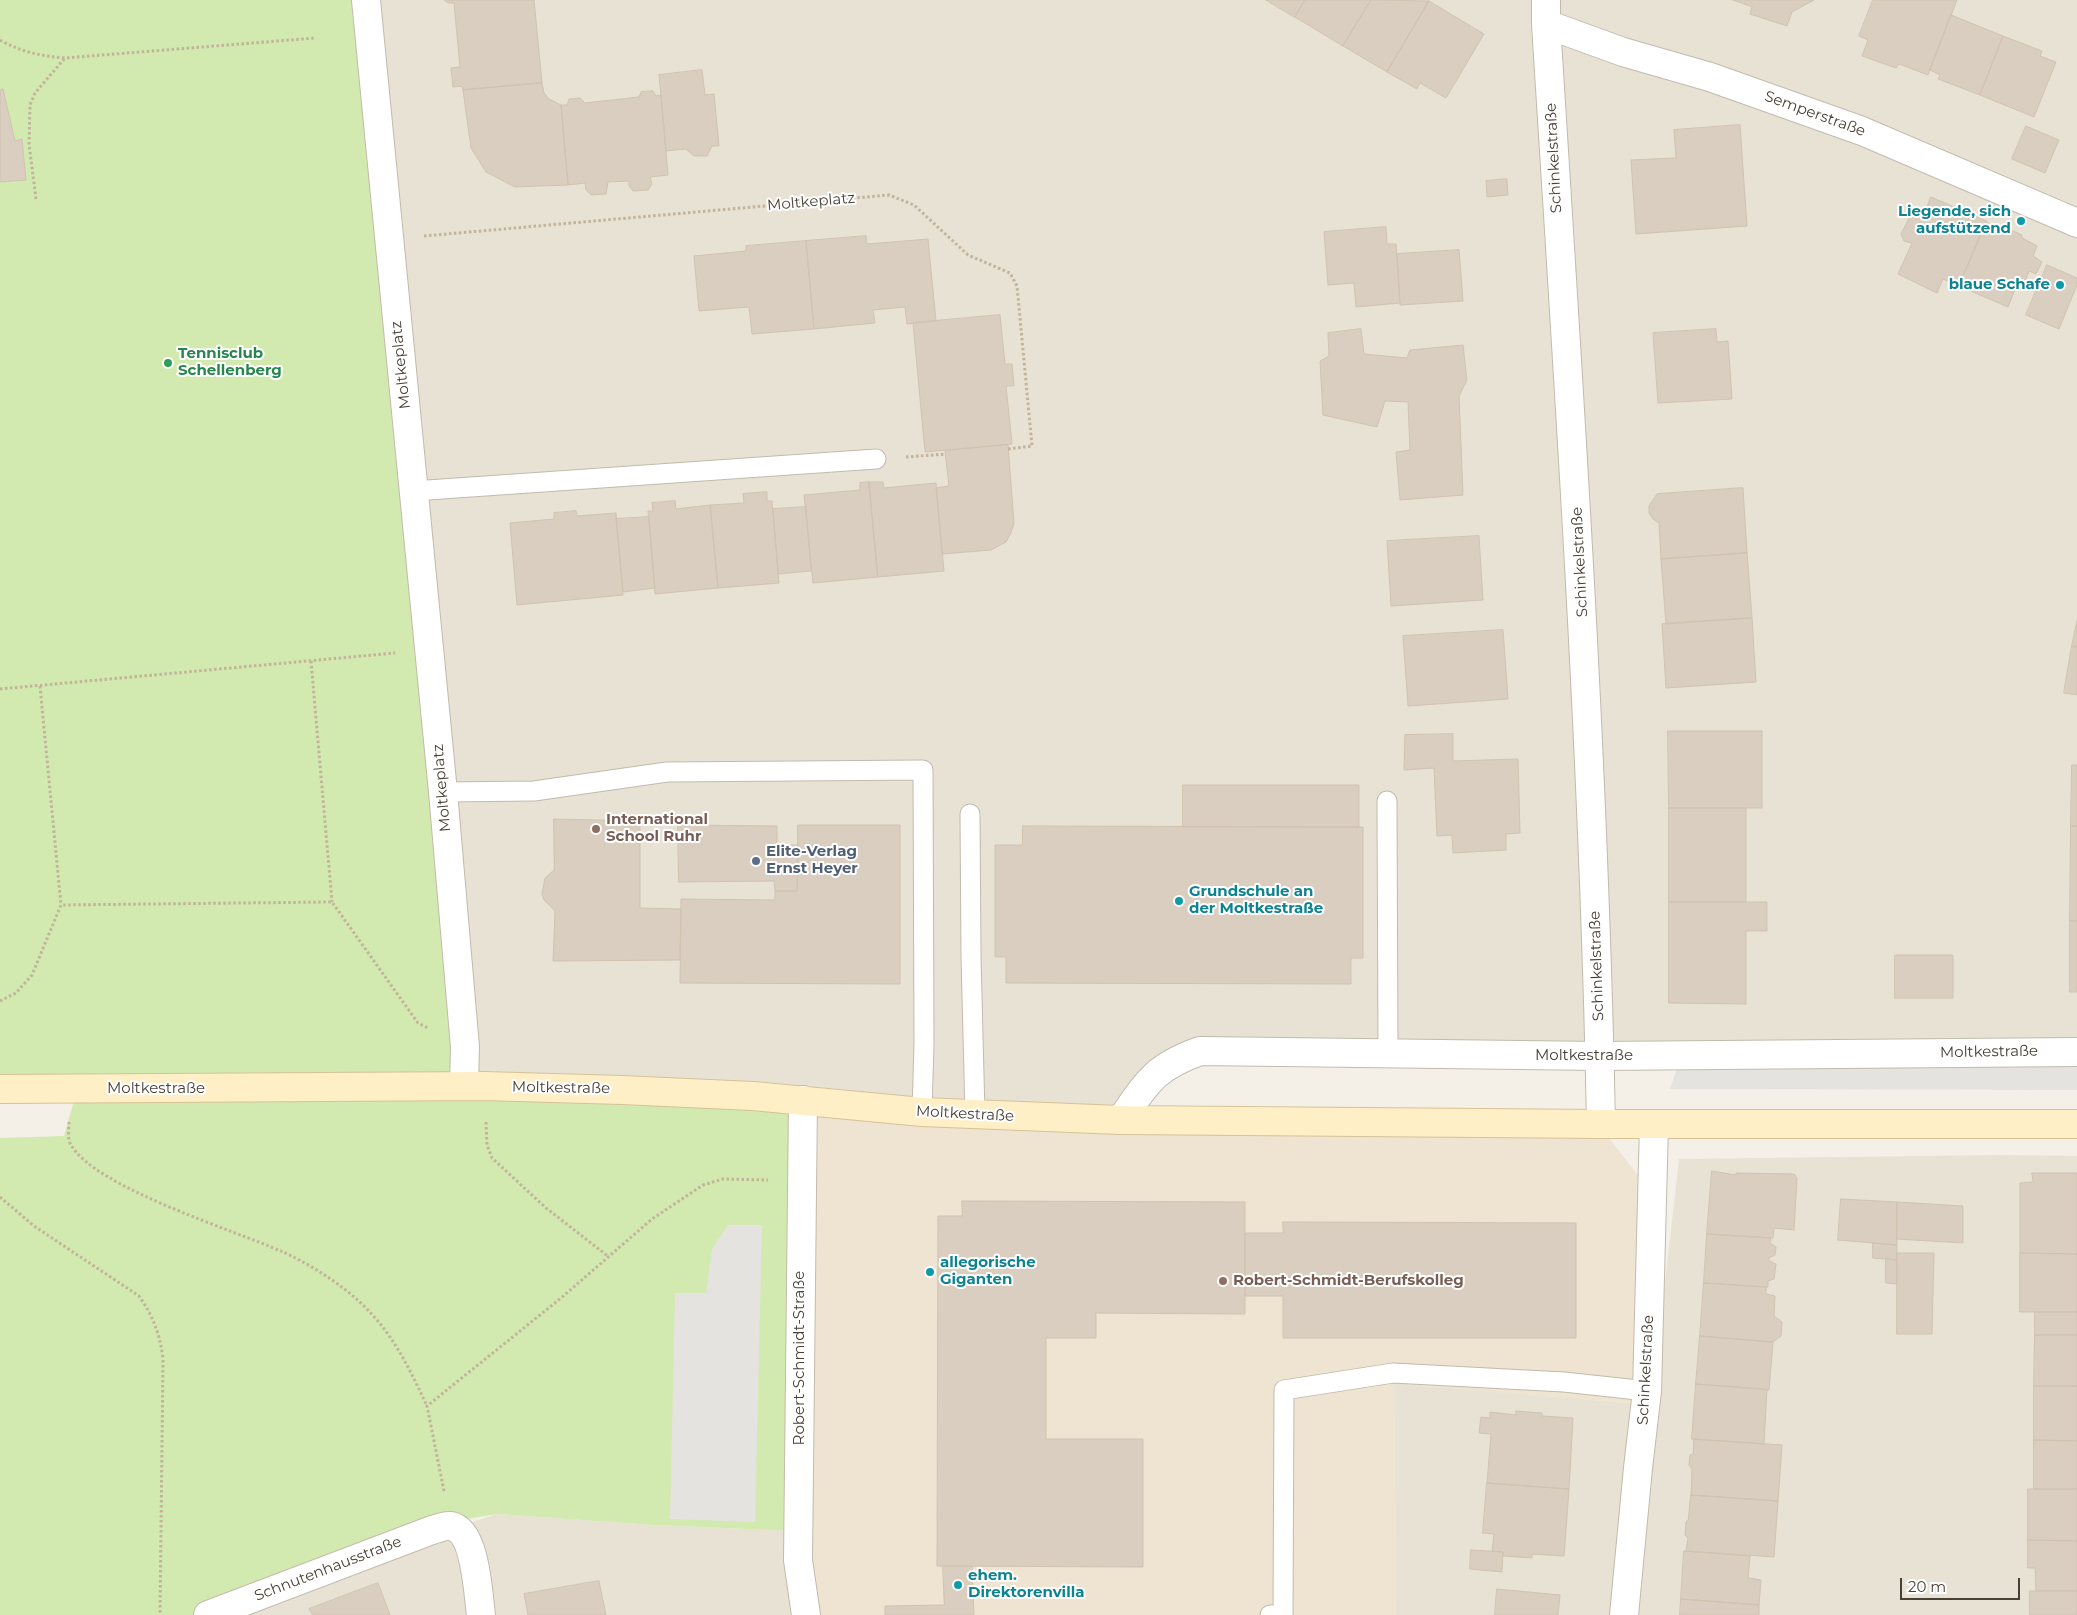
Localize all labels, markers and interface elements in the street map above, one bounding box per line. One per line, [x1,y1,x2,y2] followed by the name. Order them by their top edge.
[1762,87,1868,141] street label: Semperstraße
[1542,102,1566,214] street label: Schinkelstraße
[766,189,856,215] street label: Moltkeplatz
[1898,203,2011,238] place label: Liegende, sich aufstützend
[2015,215,2027,227] marker: Liegende, sich aufstützend
[1949,276,2050,294] place label: blaue Schafe
[2054,279,2066,291] marker: blaue Schafe
[387,320,415,410] street label: Moltkeplatz
[178,345,282,380] place label: Tennisclub Schellenberg
[162,357,174,369] marker: Tennisclub Schellenberg
[1568,506,1592,618] street label: Schinkelstraße
[429,743,455,833] street label: Moltkeplatz
[606,811,708,846] place label: International School Ruhr
[590,823,602,835] marker: International School Ruhr
[766,843,858,878] place label: Elite-Verlag Ernst Heyer
[750,855,762,867] marker: Elite-Verlag Ernst Heyer
[1189,883,1323,918] place label: Grundschule an der Moltkestraße
[1173,895,1185,907] marker: Grundschule an der Moltkestraße
[1586,911,1608,1021] street label: Schinkelstraße
[1940,1042,2038,1062] street label: Moltkestraße
[1535,1047,1633,1065] street label: Moltkestraße
[512,1078,610,1098] street label: Moltkestraße
[107,1080,205,1098] street label: Moltkestraße
[916,1102,1014,1126] street label: Moltkestraße
[940,1254,1036,1289] place label: allegorische Giganten
[924,1266,936,1278] marker: allegorische Giganten
[791,1271,809,1445] street label: Robert-Schmidt-Straße
[1233,1272,1464,1290] place label: Robert-Schmidt-Berufskolleg
[1217,1275,1229,1287] marker: Robert-Schmidt-Berufskolleg
[1634,1314,1658,1426] street label: Schinkelstraße
[252,1533,404,1605] street label: Schnutenhausstraße
[968,1567,1084,1602] place label: ehem. Direktorenvilla
[1902,1568,2022,1600] scale bar
[1908,1577,1946,1596] text: 20 m
[952,1579,964,1591] marker: ehem. Direktorenvilla

